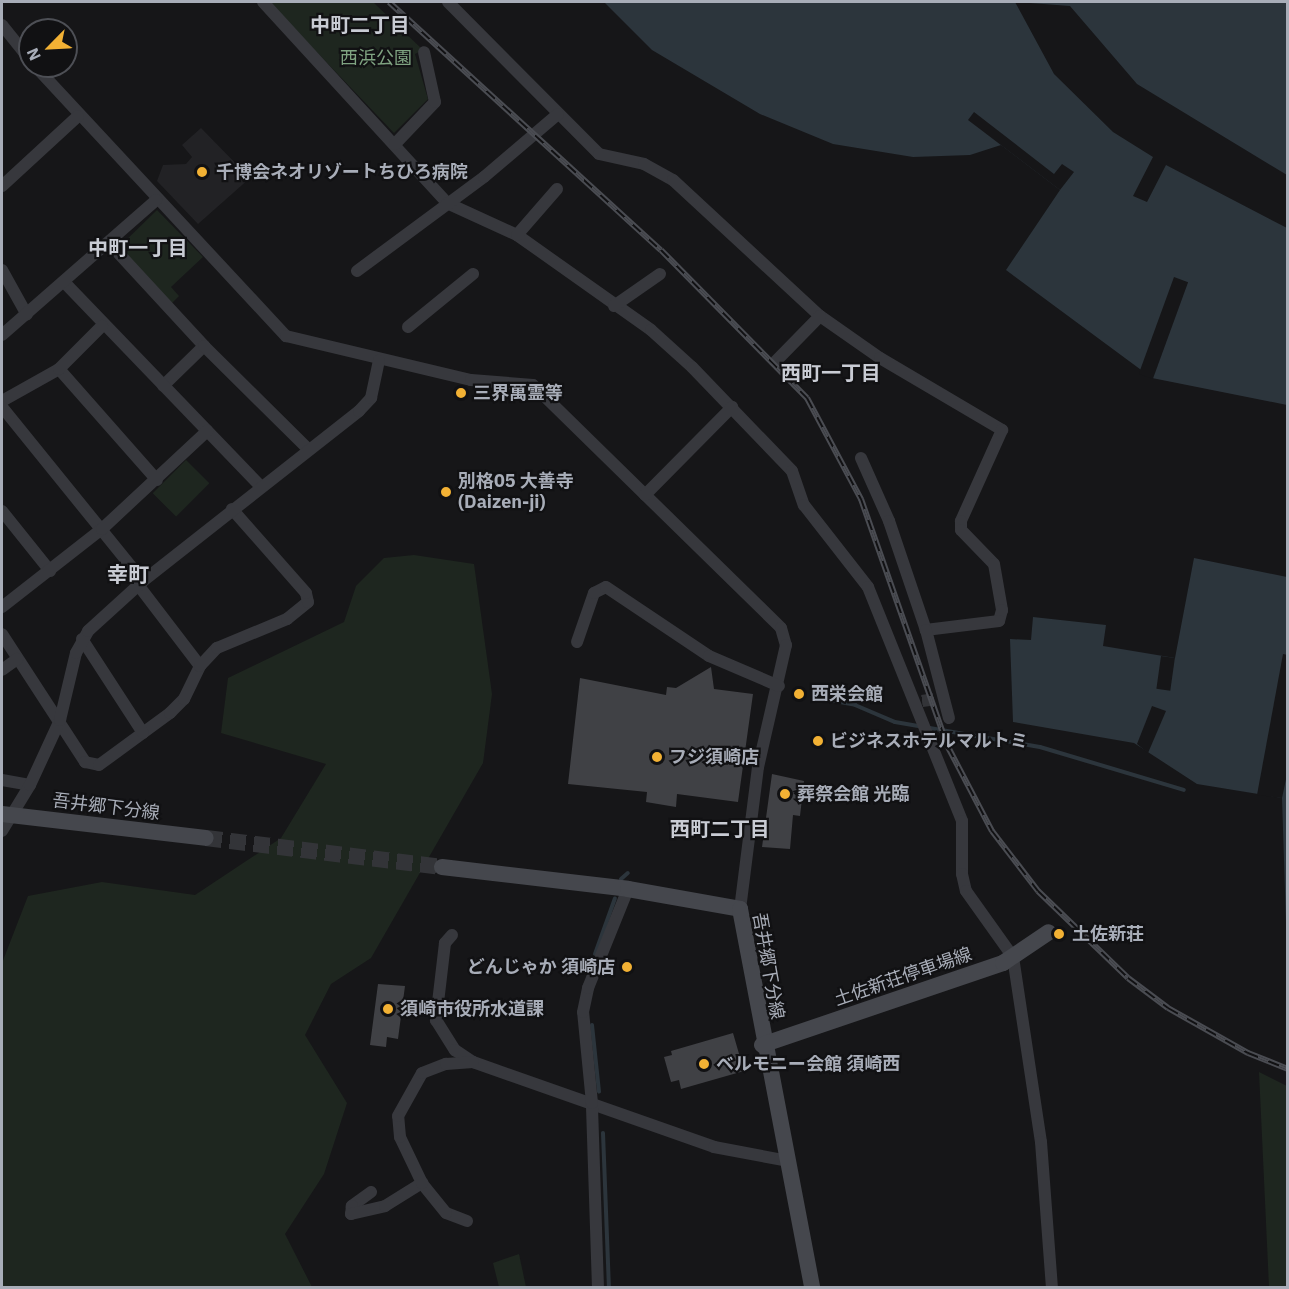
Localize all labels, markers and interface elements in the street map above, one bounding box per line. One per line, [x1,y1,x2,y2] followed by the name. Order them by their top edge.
[310,12,410,36] district label: 中町二丁目
[18,18,78,78] north arrow
[22,45,45,64] text: N
[340,47,412,69] park label: 西浜公園
[216,161,468,183] place label: 千博会ネオリゾートちひろ病院
[193,163,211,181] marker: 千博会ネオリゾートちひろ病院
[88,235,188,259] district label: 中町一丁目
[781,360,881,384] district label: 西町一丁目
[473,382,563,404] place label: 三界萬霊等
[454,386,468,400] marker: 三界萬霊等
[458,471,574,514] place label: 別格05 大善寺 (Daizen-ji)
[439,485,453,499] marker: 別格05 大善寺 (Daizen-ji)
[107,561,149,587] district label: 幸町
[811,683,883,705] place label: 西栄会館
[792,687,806,701] marker: 西栄会館
[830,730,1028,752] place label: ビジネスホテルマルトミ
[811,734,825,748] marker: ビジネスホテルマルトミ
[669,746,759,768] place label: フジ須崎店
[650,750,664,764] marker: フジ須崎店
[797,783,909,805] place label: 葬祭会館 光臨
[778,787,792,801] marker: 葬祭会館 光臨
[51,790,161,824] street label: 吾井郷下分線
[670,816,770,840] district label: 西町二丁目
[748,911,788,1021] street label: 吾井郷下分線
[1072,923,1144,945] place label: 土佐新荘
[1050,925,1068,943] marker: 土佐新荘
[831,943,975,1011] street label: 土佐新荘停車場線
[467,956,615,978] place label: どんじゃか 須崎店
[620,960,634,974] marker: どんじゃか 須崎店
[400,998,544,1020] place label: 須崎市役所水道課
[381,1002,395,1016] marker: 須崎市役所水道課
[716,1053,900,1075] place label: ベルモニー会館 須崎西
[697,1057,711,1071] marker: ベルモニー会館 須崎西

